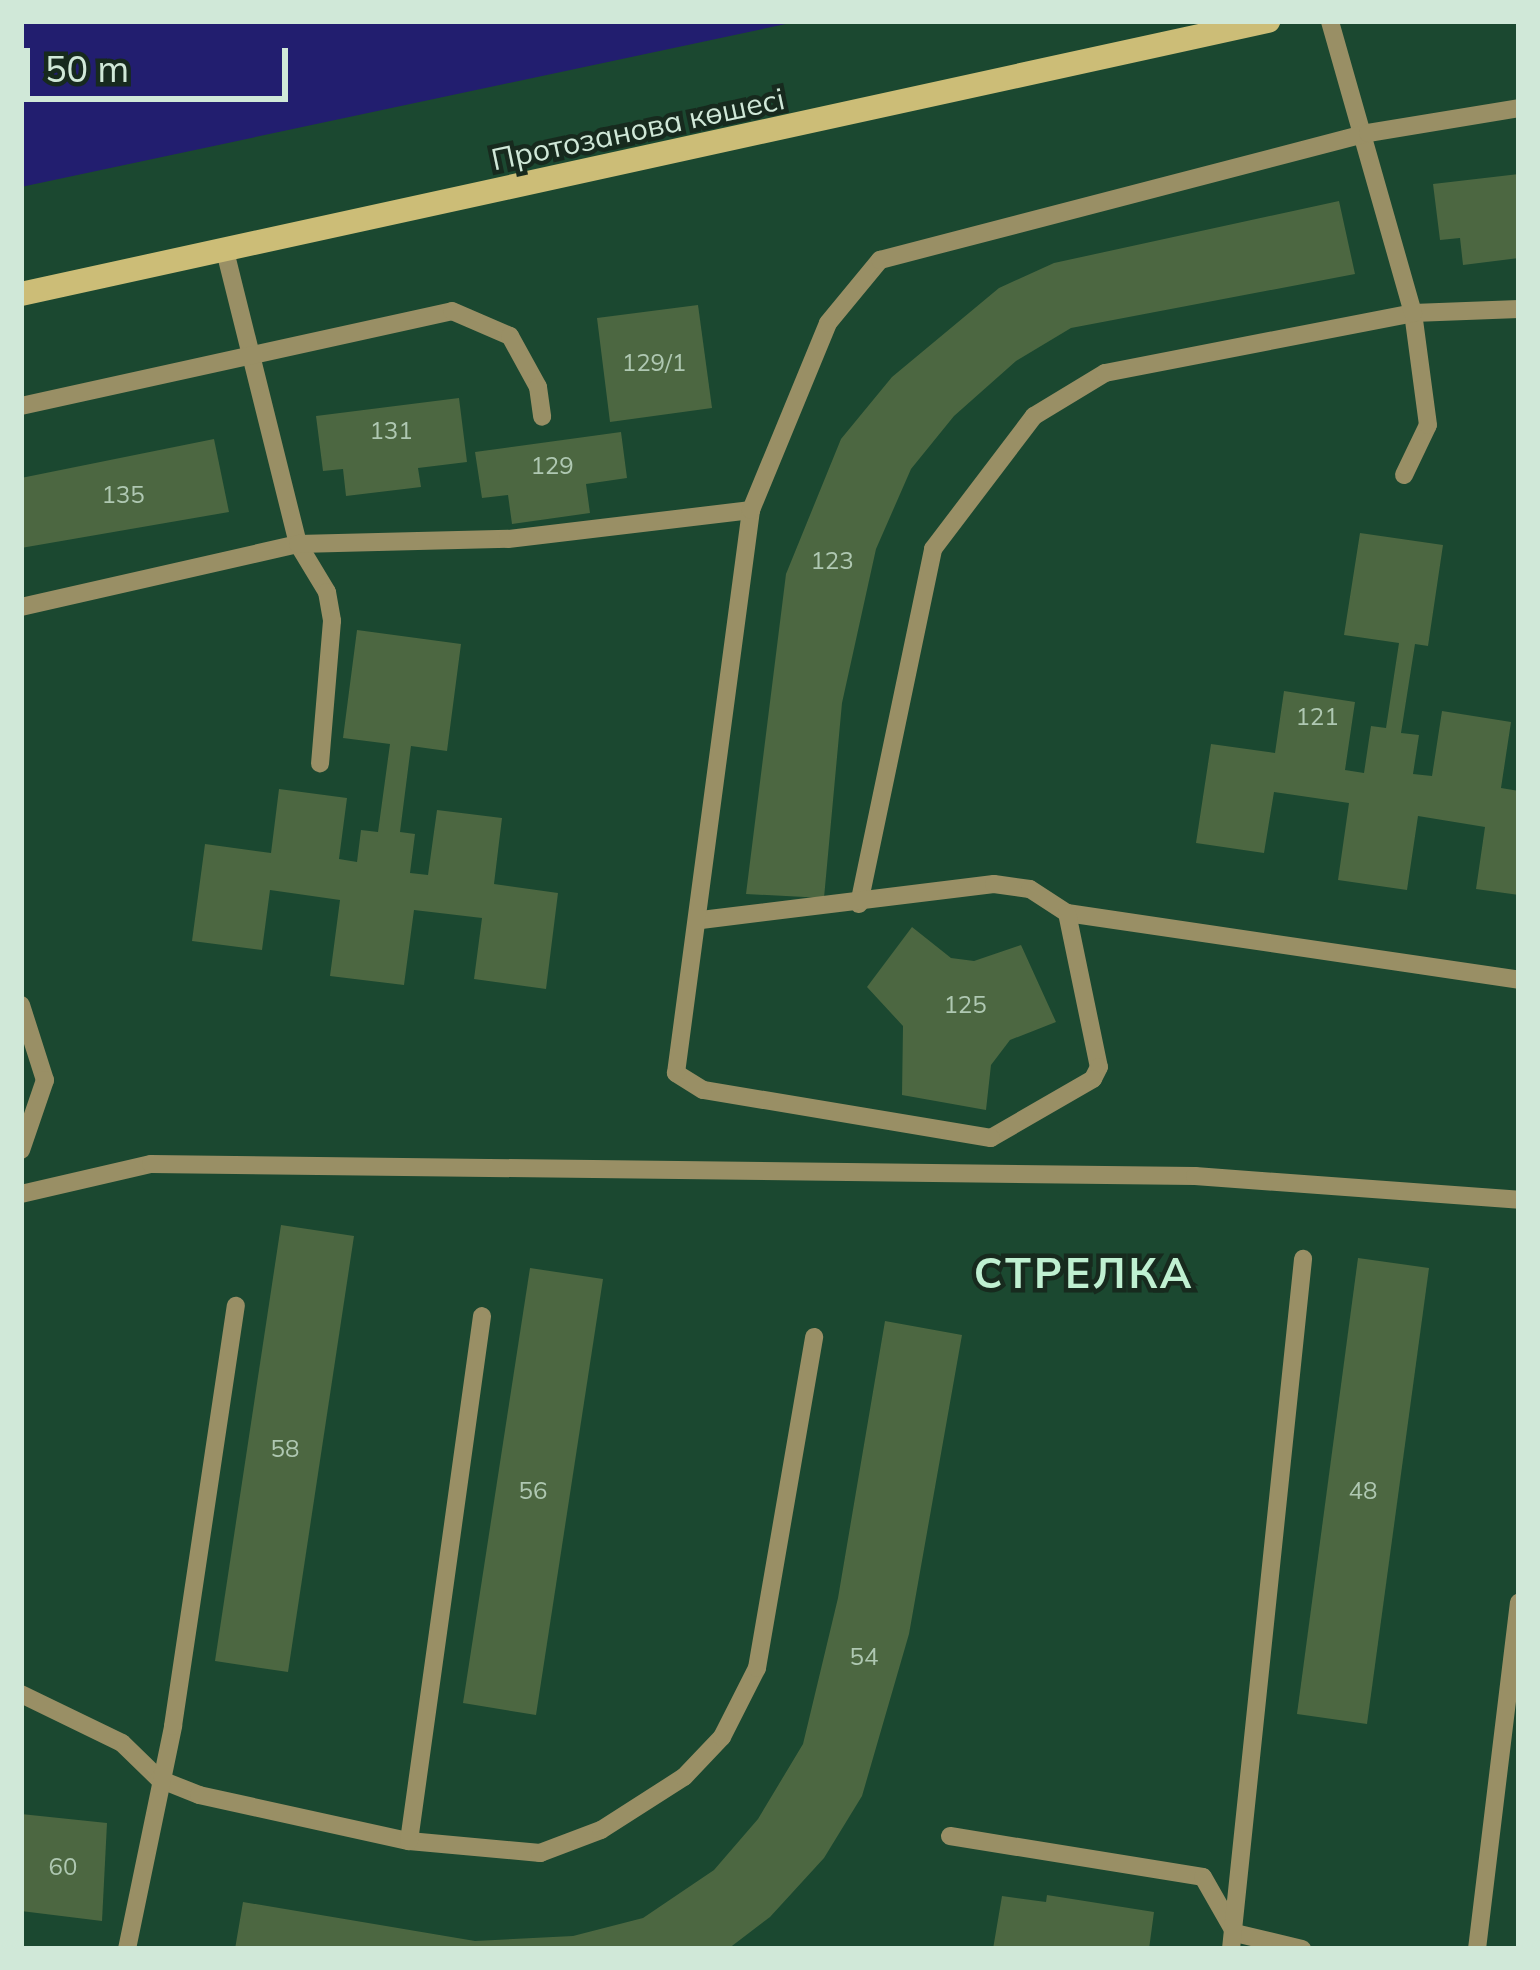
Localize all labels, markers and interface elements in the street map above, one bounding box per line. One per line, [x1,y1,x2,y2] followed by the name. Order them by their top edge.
[30,24,294,98] scale bar
[45,46,129,91] text: 50 m
[488,80,788,178] street label: Протозанова көшесі
[622,349,686,377] house number: 129/1
[369,417,413,445] house number: 131
[530,452,574,480] house number: 129
[101,481,145,509] house number: 135
[810,547,854,575] house number: 123
[1295,703,1339,731] house number: 121
[943,991,987,1019] house number: 125
[974,1248,1194,1298] district label: СТРЕЛКА
[271,1435,299,1463] house number: 58
[519,1477,547,1505] house number: 56
[1349,1477,1377,1505] house number: 48
[850,1643,878,1671] house number: 54
[49,1853,77,1881] house number: 60

